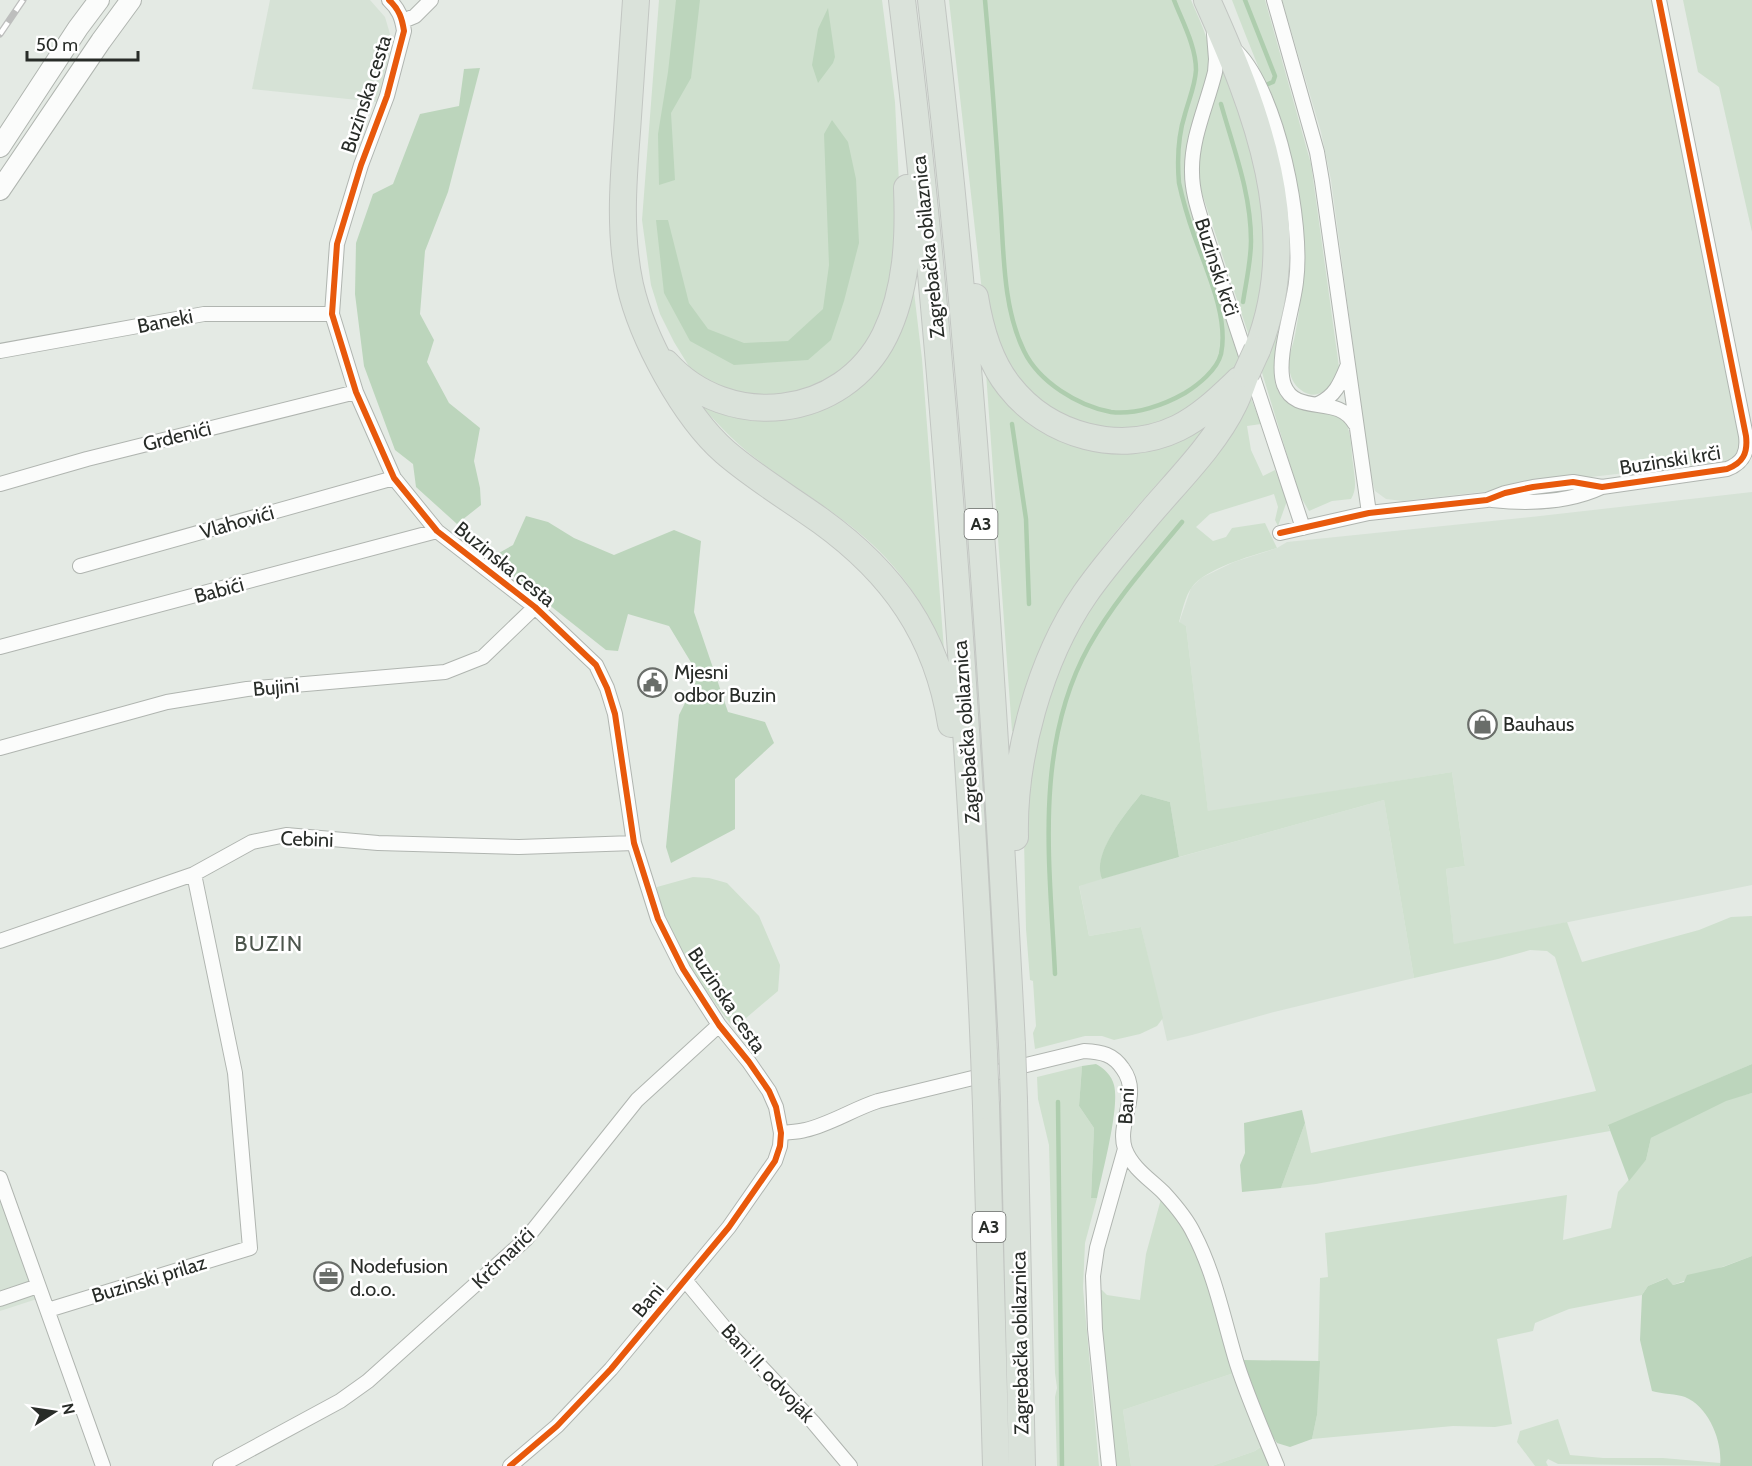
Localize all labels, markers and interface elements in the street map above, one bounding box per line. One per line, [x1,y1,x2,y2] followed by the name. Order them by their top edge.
[27,24,138,62] scale bar
[336,32,396,156] street label: Buzinska cesta
[36,34,78,56] text: 50 m
[906,154,950,340] street label: Zagrebačka obilaznica
[1190,215,1244,319] street label: Buzinski krči
[135,304,195,338] street label: Baneki
[140,416,214,456] street label: Grdenići
[1618,440,1722,480] street label: Buzinski krči
[197,500,277,544] street label: Vlahovići
[964,509,998,539] road number: A3
[450,516,560,612] street label: Buzinska cesta
[192,572,246,608] street label: Babići
[948,639,984,824] street label: Zagrebačka obilaznica
[674,660,776,707] place label: Mjesni odbor Buzin
[637,667,669,699] public building icon: Mjesni odbor Buzin
[252,673,300,701] street label: Bujini
[1466,708,1498,740] shop icon: Bauhaus
[1503,712,1574,736] place label: Bauhaus
[280,826,334,852] street label: Cebini
[234,930,304,957] district label: BUZIN
[683,943,771,1058] street label: Buzinska cesta
[1113,1087,1139,1125] street label: Bani
[972,1212,1006,1242] road number: A3
[467,1222,539,1294] street label: Krčmarići
[89,1250,209,1308] street label: Buzinski prilaz
[1006,1251,1034,1435] street label: Zagrebačka obilaznica
[350,1254,448,1301] place label: Nodefusion d.o.o.
[313,1261,345,1293] office icon: Nodefusion d.o.o.
[627,1278,669,1322] street label: Bani
[716,1319,820,1427] street label: Bani II. odvojak
[24,1382,84,1442] north arrow
[58,1401,79,1416] text: N

